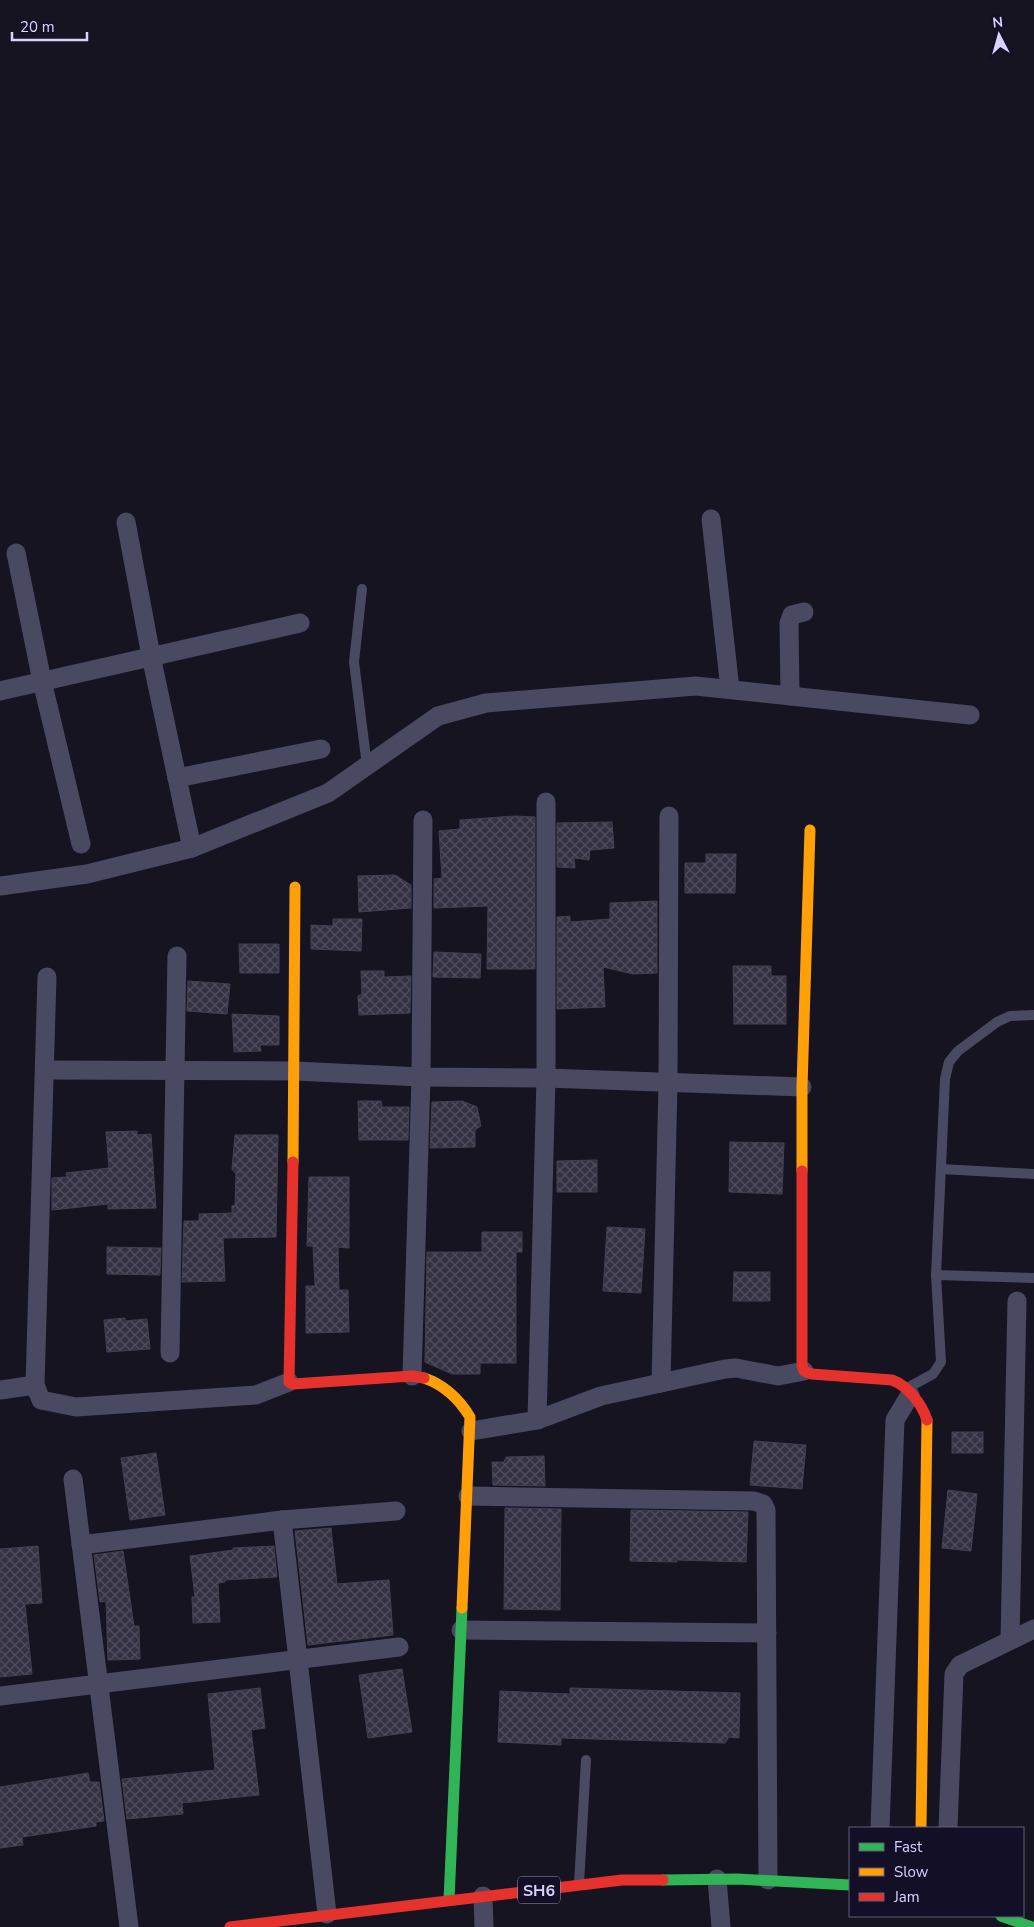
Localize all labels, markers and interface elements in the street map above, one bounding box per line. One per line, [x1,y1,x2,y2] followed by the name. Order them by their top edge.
[12,10,88,42] scale bar
[974,10,1024,60] north arrow
[991,13,1004,33] text: N
[20,17,55,37] text: 20 m
[849,1827,1024,1917] legend
[894,1837,923,1857] text: Fast
[894,1862,929,1882] text: Slow
[518,1876,560,1904] road number: SH6
[893,1887,920,1907] text: Jam

